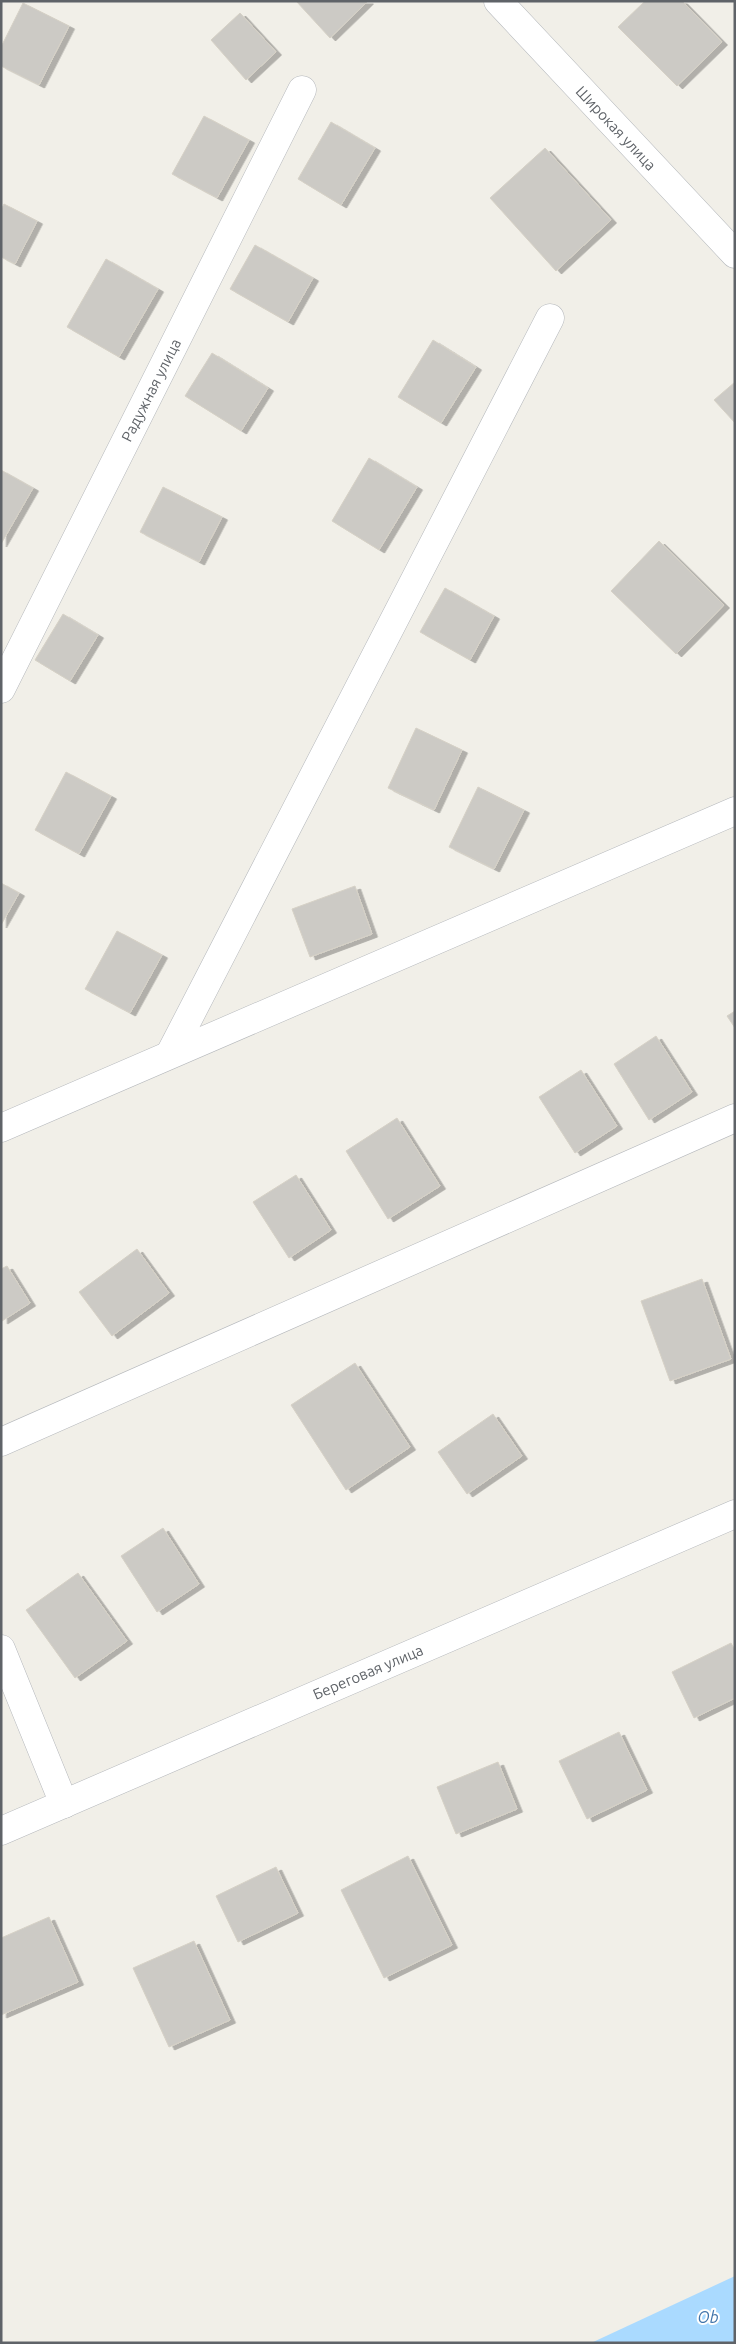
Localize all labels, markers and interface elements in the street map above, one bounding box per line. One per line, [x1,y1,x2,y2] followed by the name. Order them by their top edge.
[573,82,659,174] street label: Широкая улица
[118,336,184,444] street label: Радужная улица
[310,1641,426,1703] street label: Береговая улица
[698,2308,719,2326] water label: Ob

